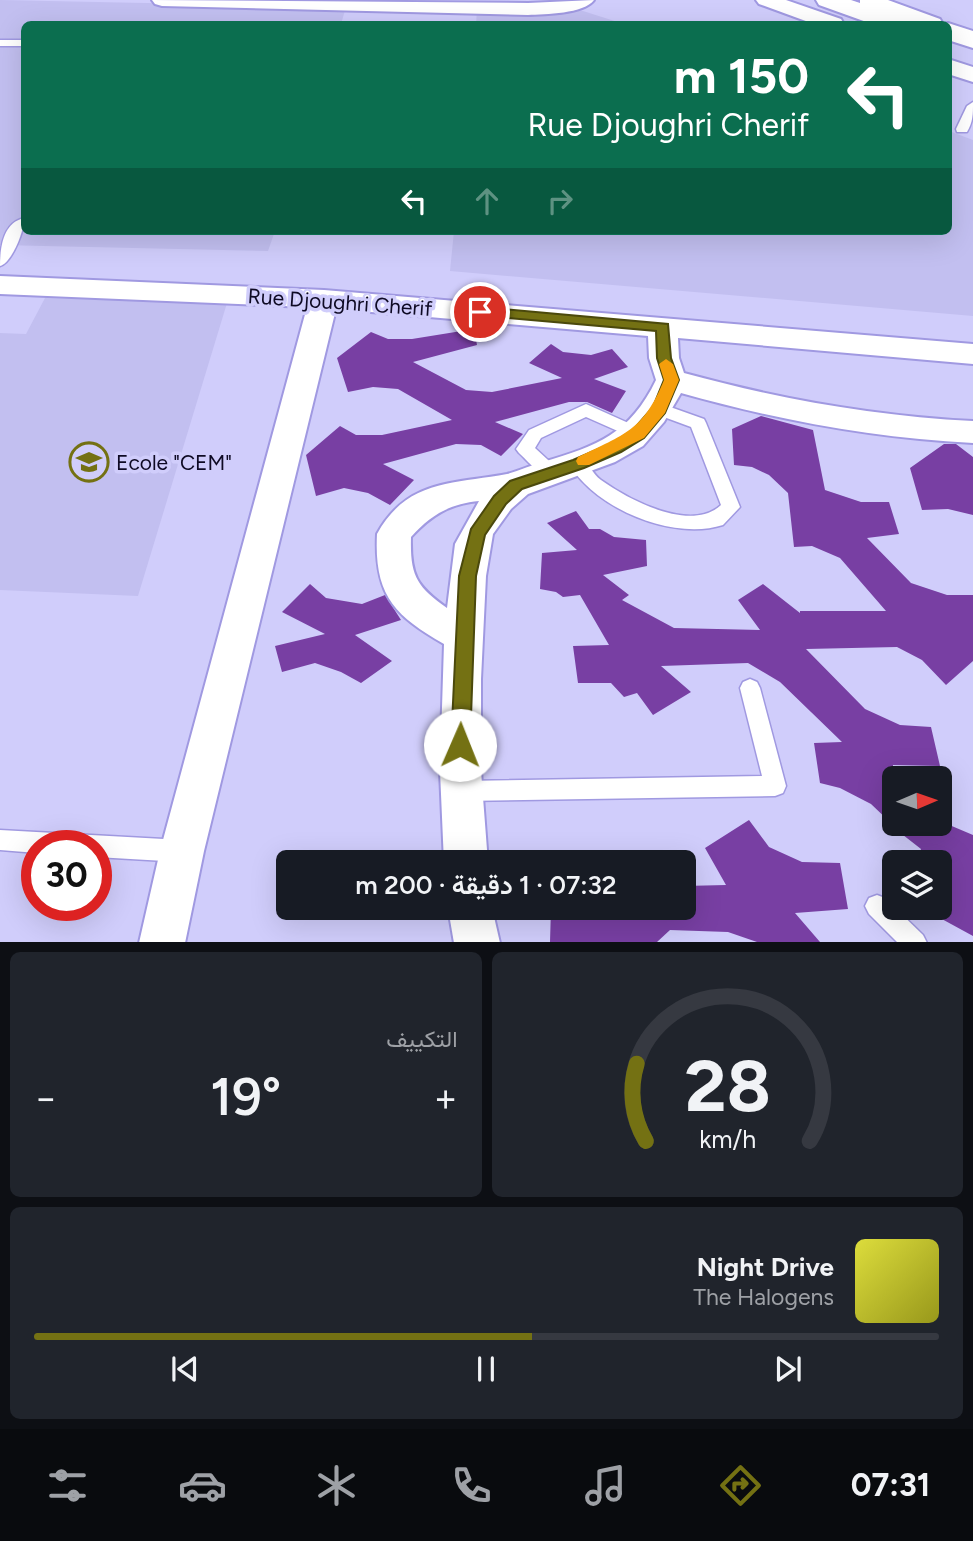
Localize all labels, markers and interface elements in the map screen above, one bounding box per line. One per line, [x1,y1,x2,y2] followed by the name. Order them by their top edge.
[674,46,809,105] text: 150 m
[833,49,924,140] icon: left
[527,106,809,144] text: Rue Djoughri Cherif
[395,182,433,220] icon: left
[468,182,506,220] icon: ahead
[541,182,579,220] icon: right
[450,282,510,342] pin
[247,283,433,321] street label: Rue Djoughri Cherif
[461,293,499,331] icon: arrive
[68,441,110,483] school or university icon: Ecole "CEM"
[116,450,232,475] place label: Ecole "CEM"
[423,708,497,782] position arrow
[882,766,952,836] north arrow
[882,766,952,920] map controls
[21,830,112,921] speed limit sign: 30
[882,850,952,920] button: layers
[355,869,617,901] text: 07:32 · 1 دقيقة · 200 m
[386,1025,458,1053] text: التكييف
[684,1042,771,1129] text: 28
[210,1066,281,1128] text: 19°
[34,1075,58,1121] text: −
[434,1075,458,1121] text: +
[699,1123,756,1153] text: km/h
[697,1251,834,1283] text: Night Drive
[693,1283,834,1311] text: The Halogens
[166,1350,204,1388] icon: previous
[467,1350,505,1388] icon: pause
[769,1350,807,1388] icon: next
[43,1461,92,1510] icon: filters
[178,1461,227,1510] icon: car
[312,1461,361,1510] icon: climate
[447,1461,496,1510] icon: phone
[581,1461,630,1510] icon: music
[716,1461,765,1510] icon: directions
[851,1466,930,1504] text: 07:31

